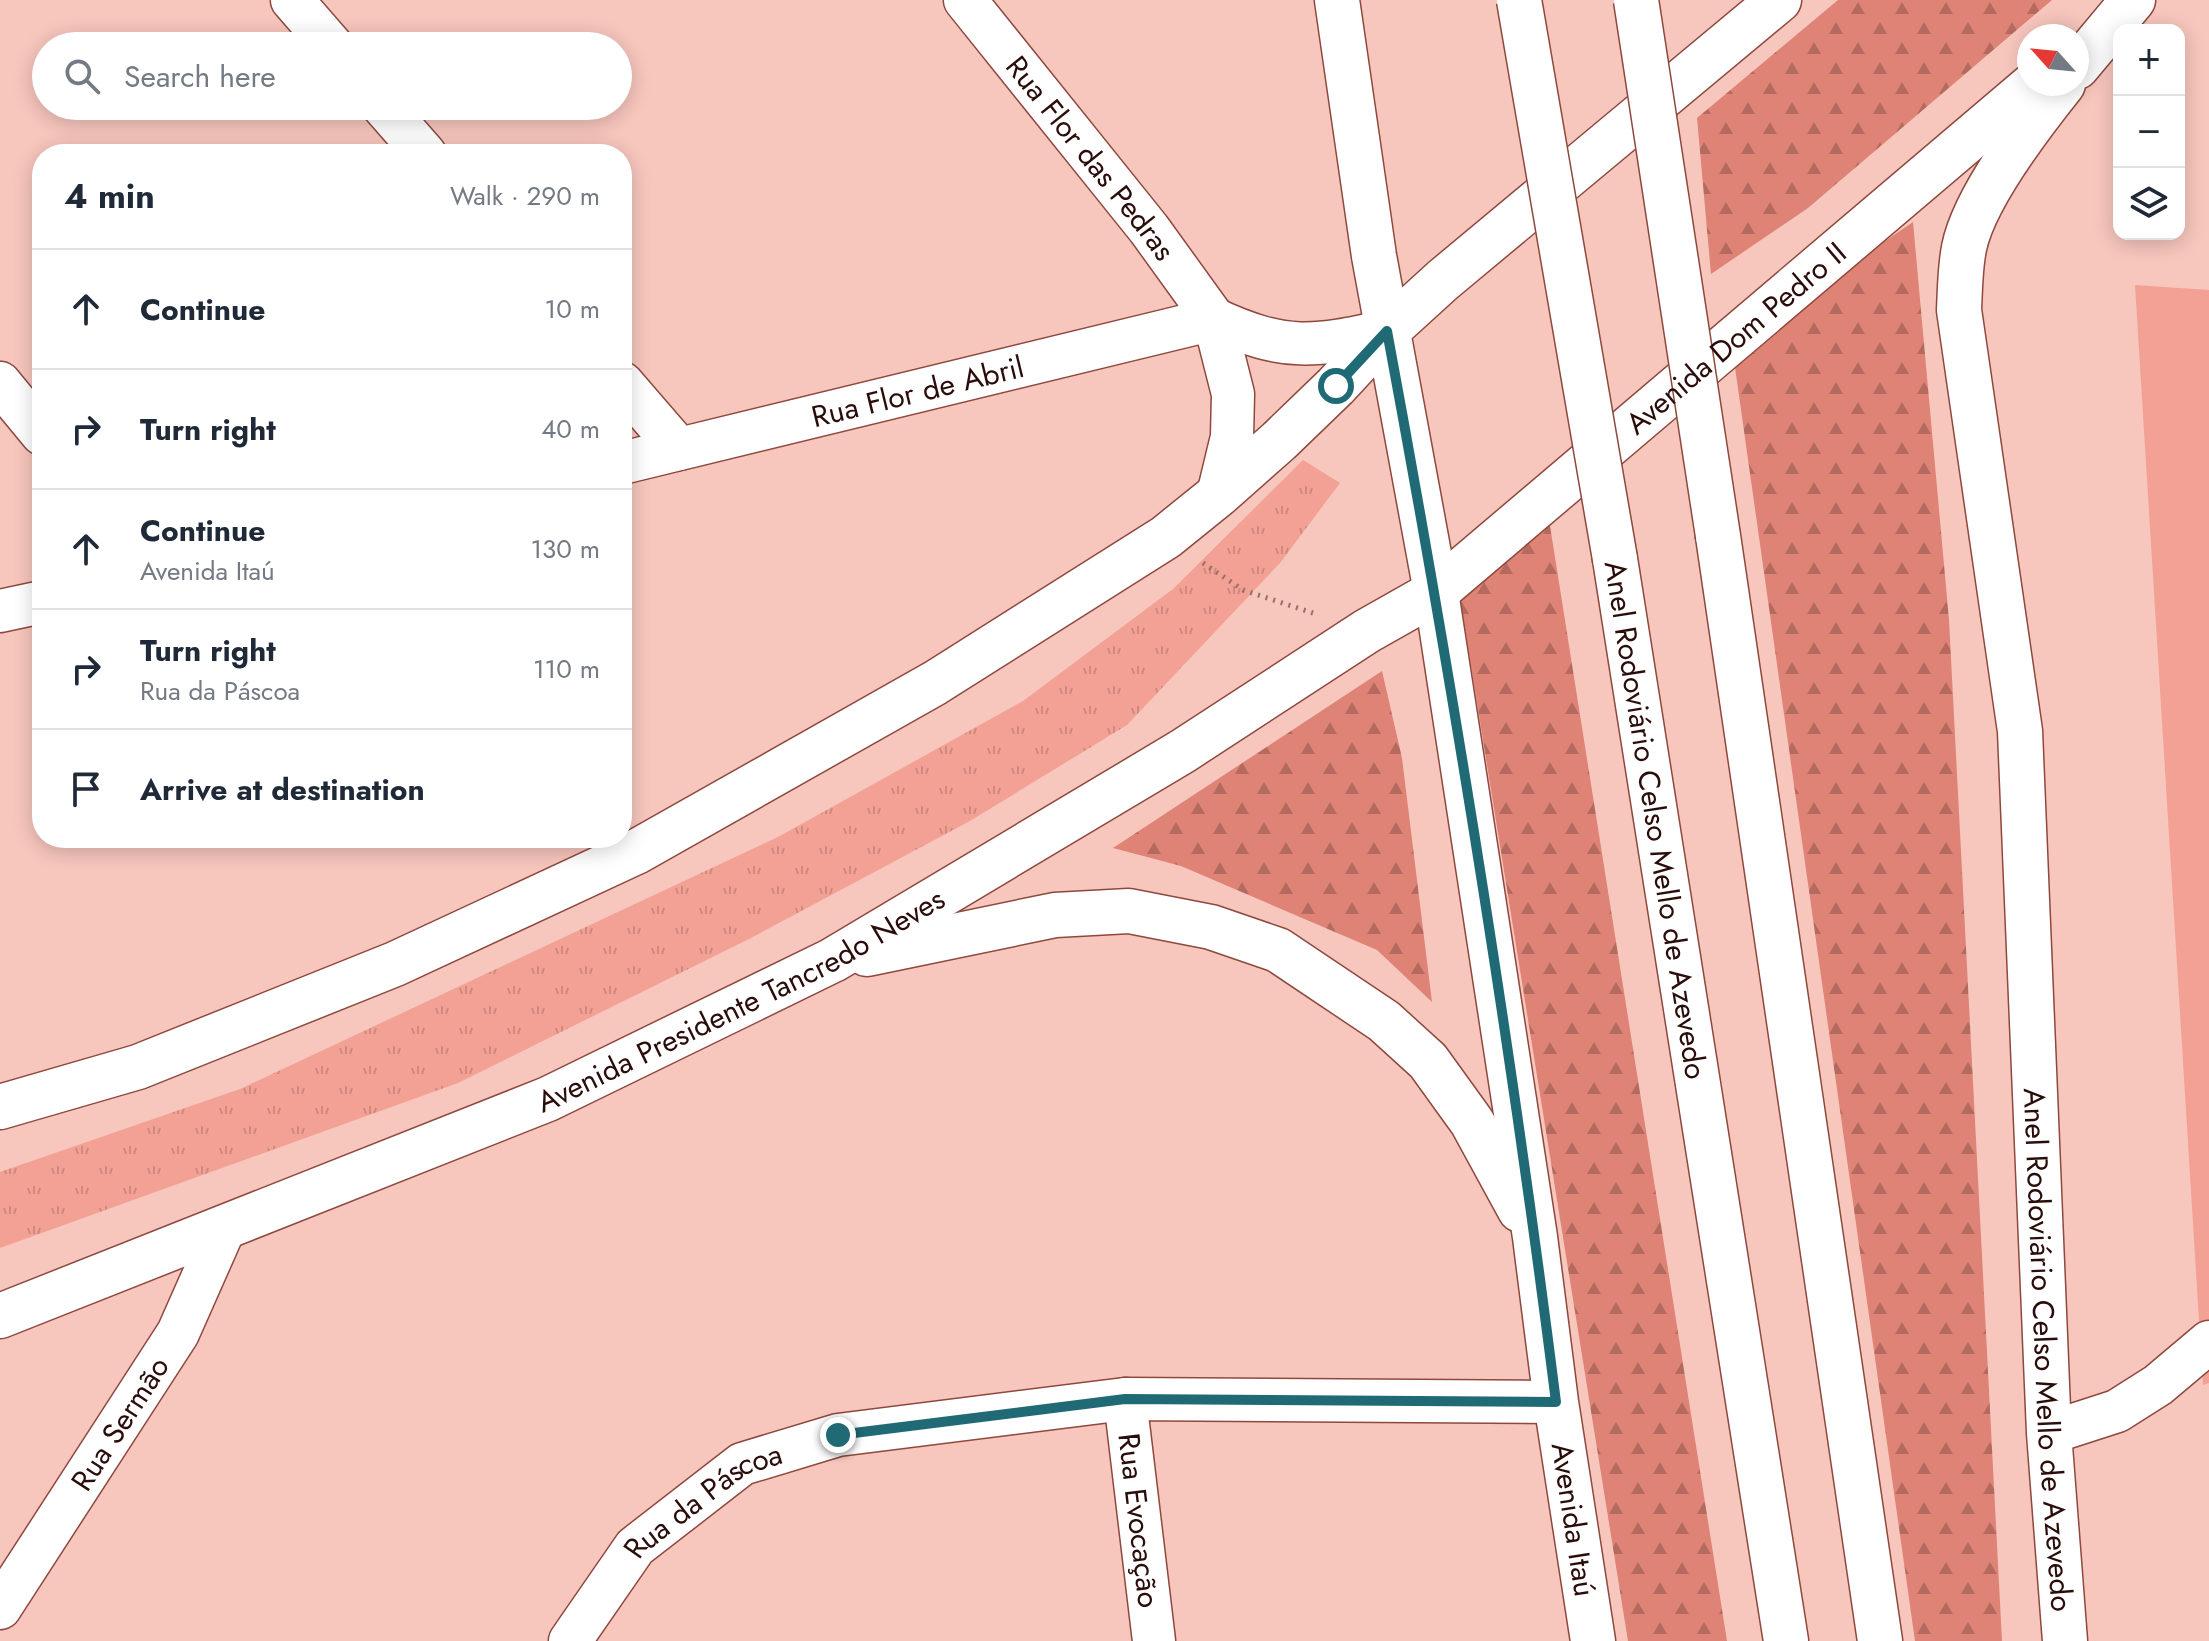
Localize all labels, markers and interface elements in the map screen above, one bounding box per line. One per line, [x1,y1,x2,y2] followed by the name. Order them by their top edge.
[2017,24,2089,96] north arrow
[2113,24,2185,240] map controls
[2113,24,2185,96] button: +
[32,32,632,120] search box
[996,46,1186,269] street label: Rua Flor das Pedras
[60,54,104,98] icon: search
[124,55,276,98] text: Search here
[2113,96,2185,168] button: −
[2113,168,2185,240] button: layers
[64,172,155,221] text: 4 min
[450,177,600,215] text: Walk · 290 m
[1616,231,1855,444] street label: Avenida Dom Pedro II
[64,287,108,331] icon: ahead
[140,288,266,331] text: Continue
[545,290,600,328] text: 10 m
[807,345,1028,438] street label: Rua Flor de Abril
[1318,368,1354,404] route start
[64,407,108,451] icon: right
[140,408,276,451] text: Turn right
[541,410,600,448] text: 40 m
[140,509,266,552] text: Continue
[64,527,108,571] icon: ahead
[530,530,600,568] text: 130 m
[140,552,275,590] text: Avenida Itaú
[1594,557,1718,1082] street label: Anel Rodoviário Celso Mello de Azevedo
[140,629,276,672] text: Turn right
[64,647,108,691] icon: right
[533,650,600,688] text: 110 m
[140,672,300,710] text: Rua da Páscoa
[64,767,108,811] icon: arrive
[140,768,425,811] text: Arrive at destination
[531,877,952,1123] street label: Avenida Presidente Tancredo Neves
[2013,1087,2084,1613] street label: Anel Rodoviário Celso Mello de Azevedo
[60,1348,179,1499] street label: Rua Sermão
[820,1417,856,1453] route end
[1108,1430,1171,1610] street label: Rua Evocação
[612,1432,787,1566] street label: Rua da Páscoa
[1541,1439,1607,1599] street label: Avenida Itaú

